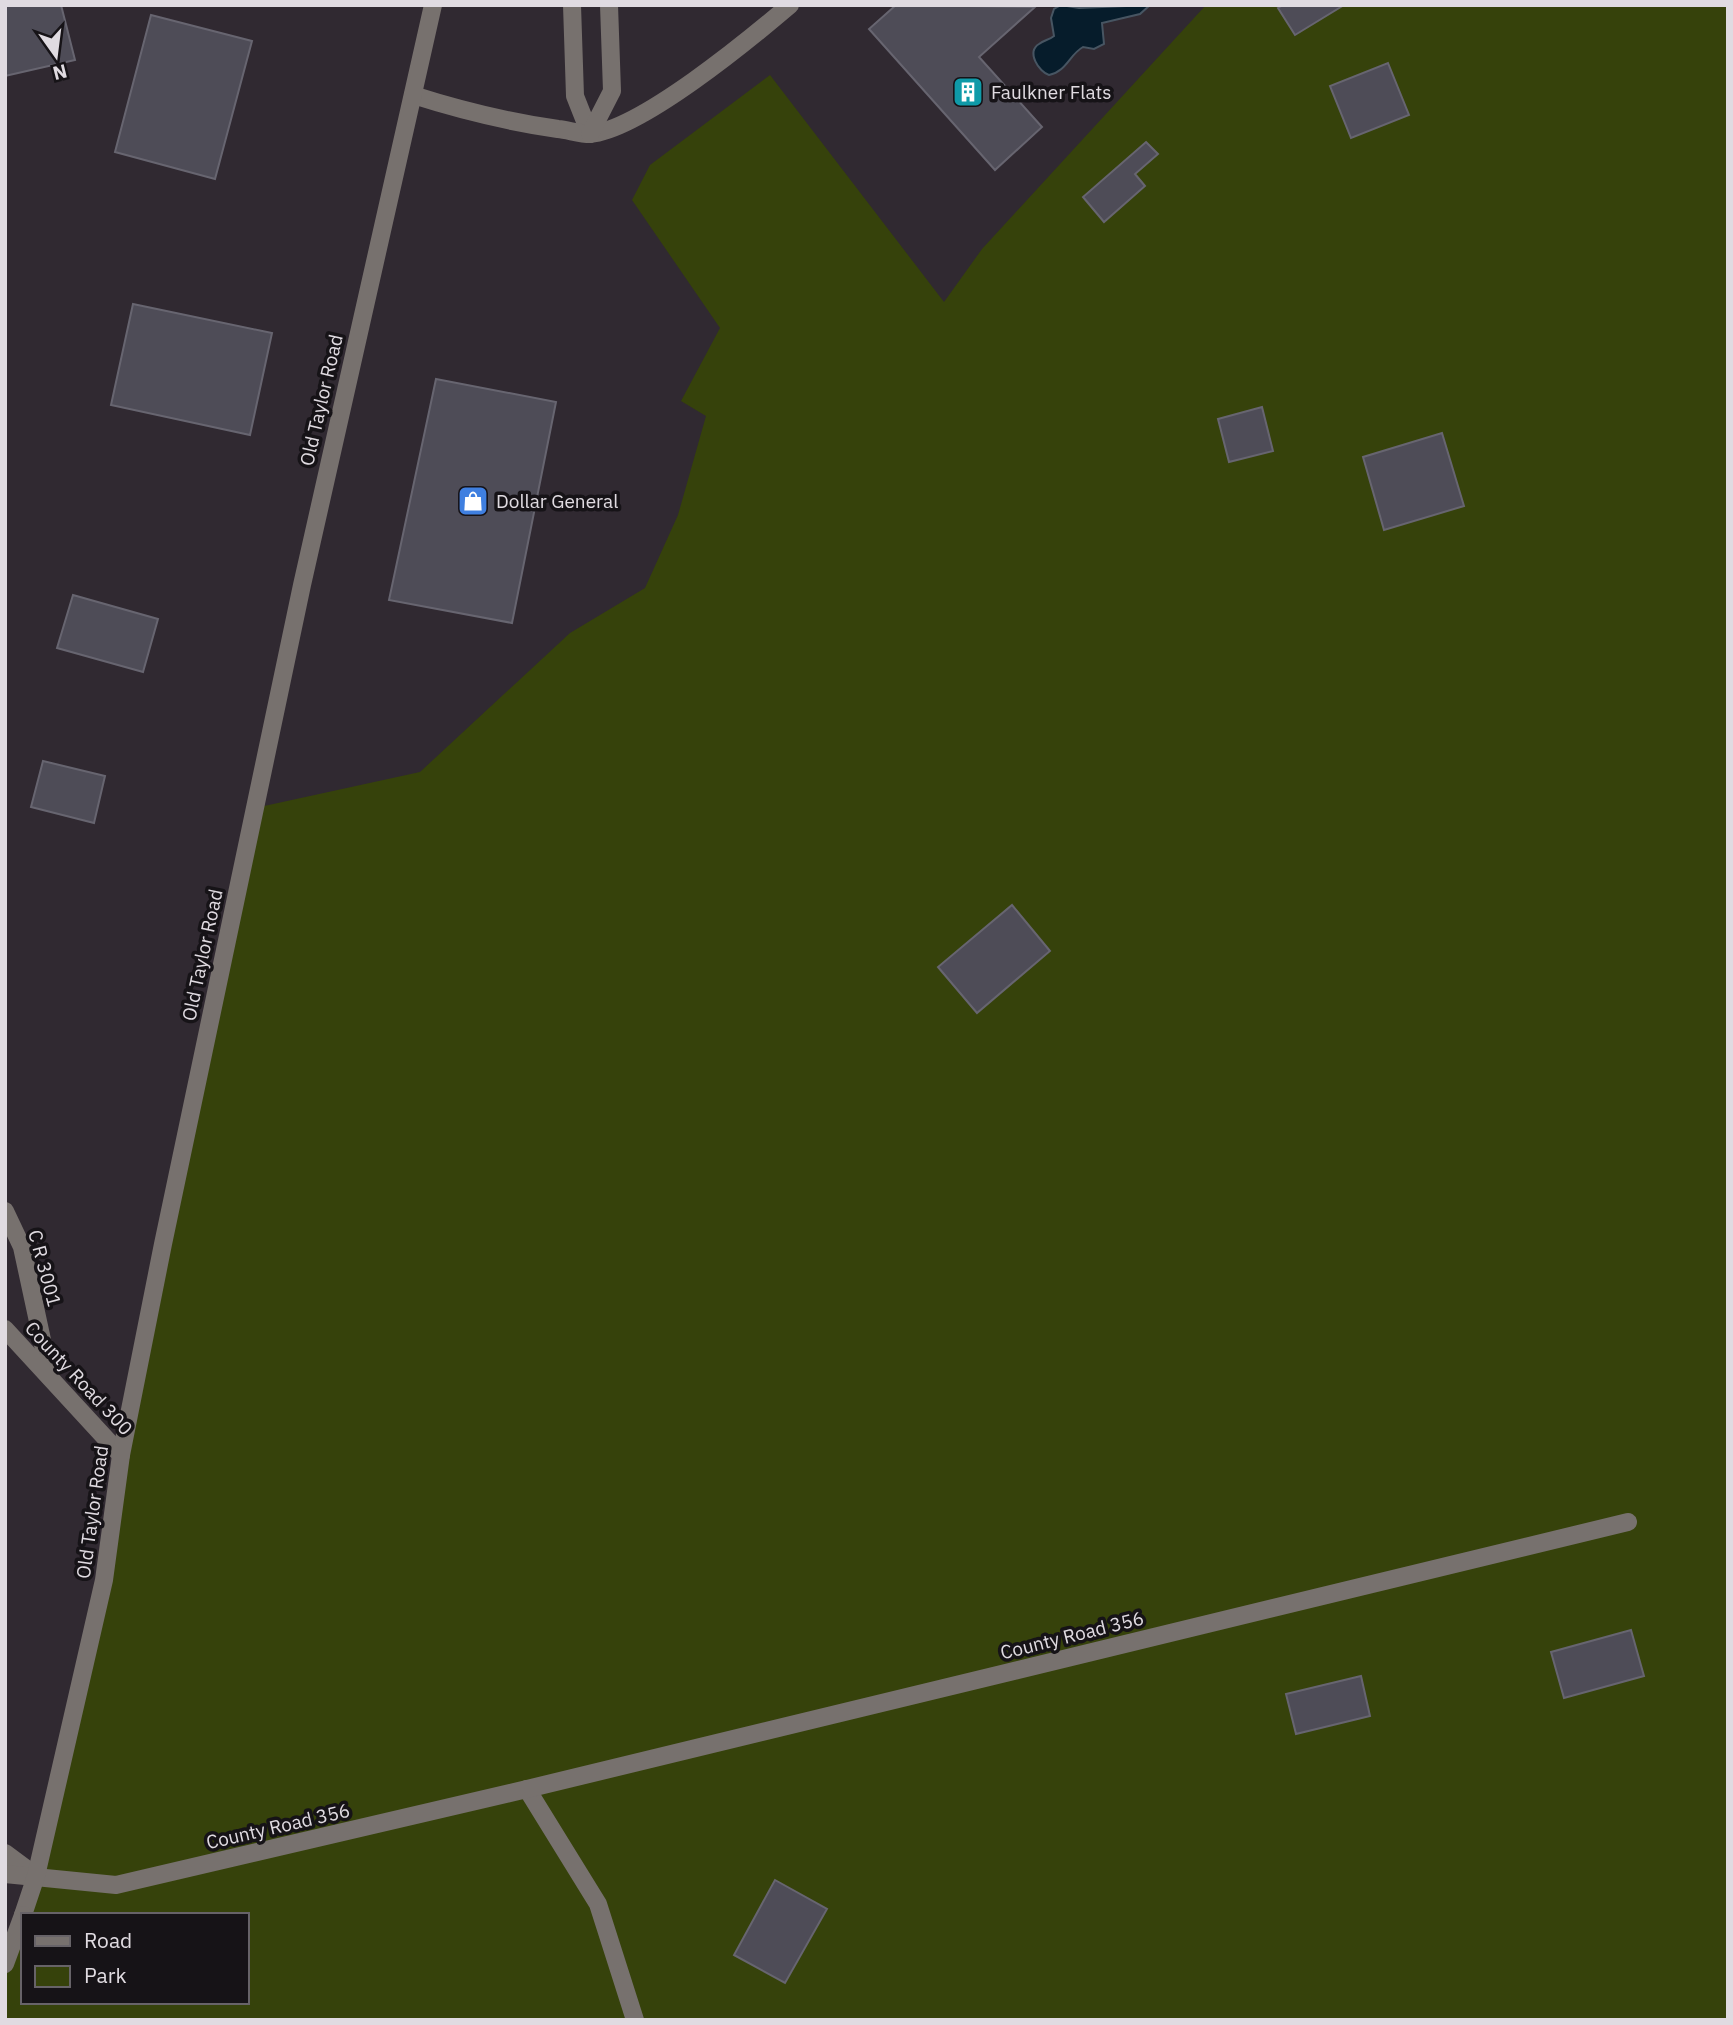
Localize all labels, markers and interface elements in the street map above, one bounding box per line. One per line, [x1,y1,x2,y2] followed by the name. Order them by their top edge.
[21,21,91,91] north arrow
[51,59,70,86] text: N
[951,75,985,109] building icon: Faulkner Flats
[991,80,1112,104] place label: Faulkner Flats
[294,332,348,468] street label: Old Taylor Road
[456,484,490,518] shop icon: Dollar General
[496,489,618,513] place label: Dollar General
[176,887,228,1023] street label: Old Taylor Road
[23,1227,67,1309] street label: C R 3001
[20,1316,138,1440] street label: County Road 300
[71,1444,113,1580] street label: Old Taylor Road
[998,1606,1146,1664] street label: County Road 356
[204,1798,352,1854] street label: County Road 356
[21,1913,248,2004] legend
[84,1926,132,1954] text: Road
[84,1961,127,1989] text: Park

